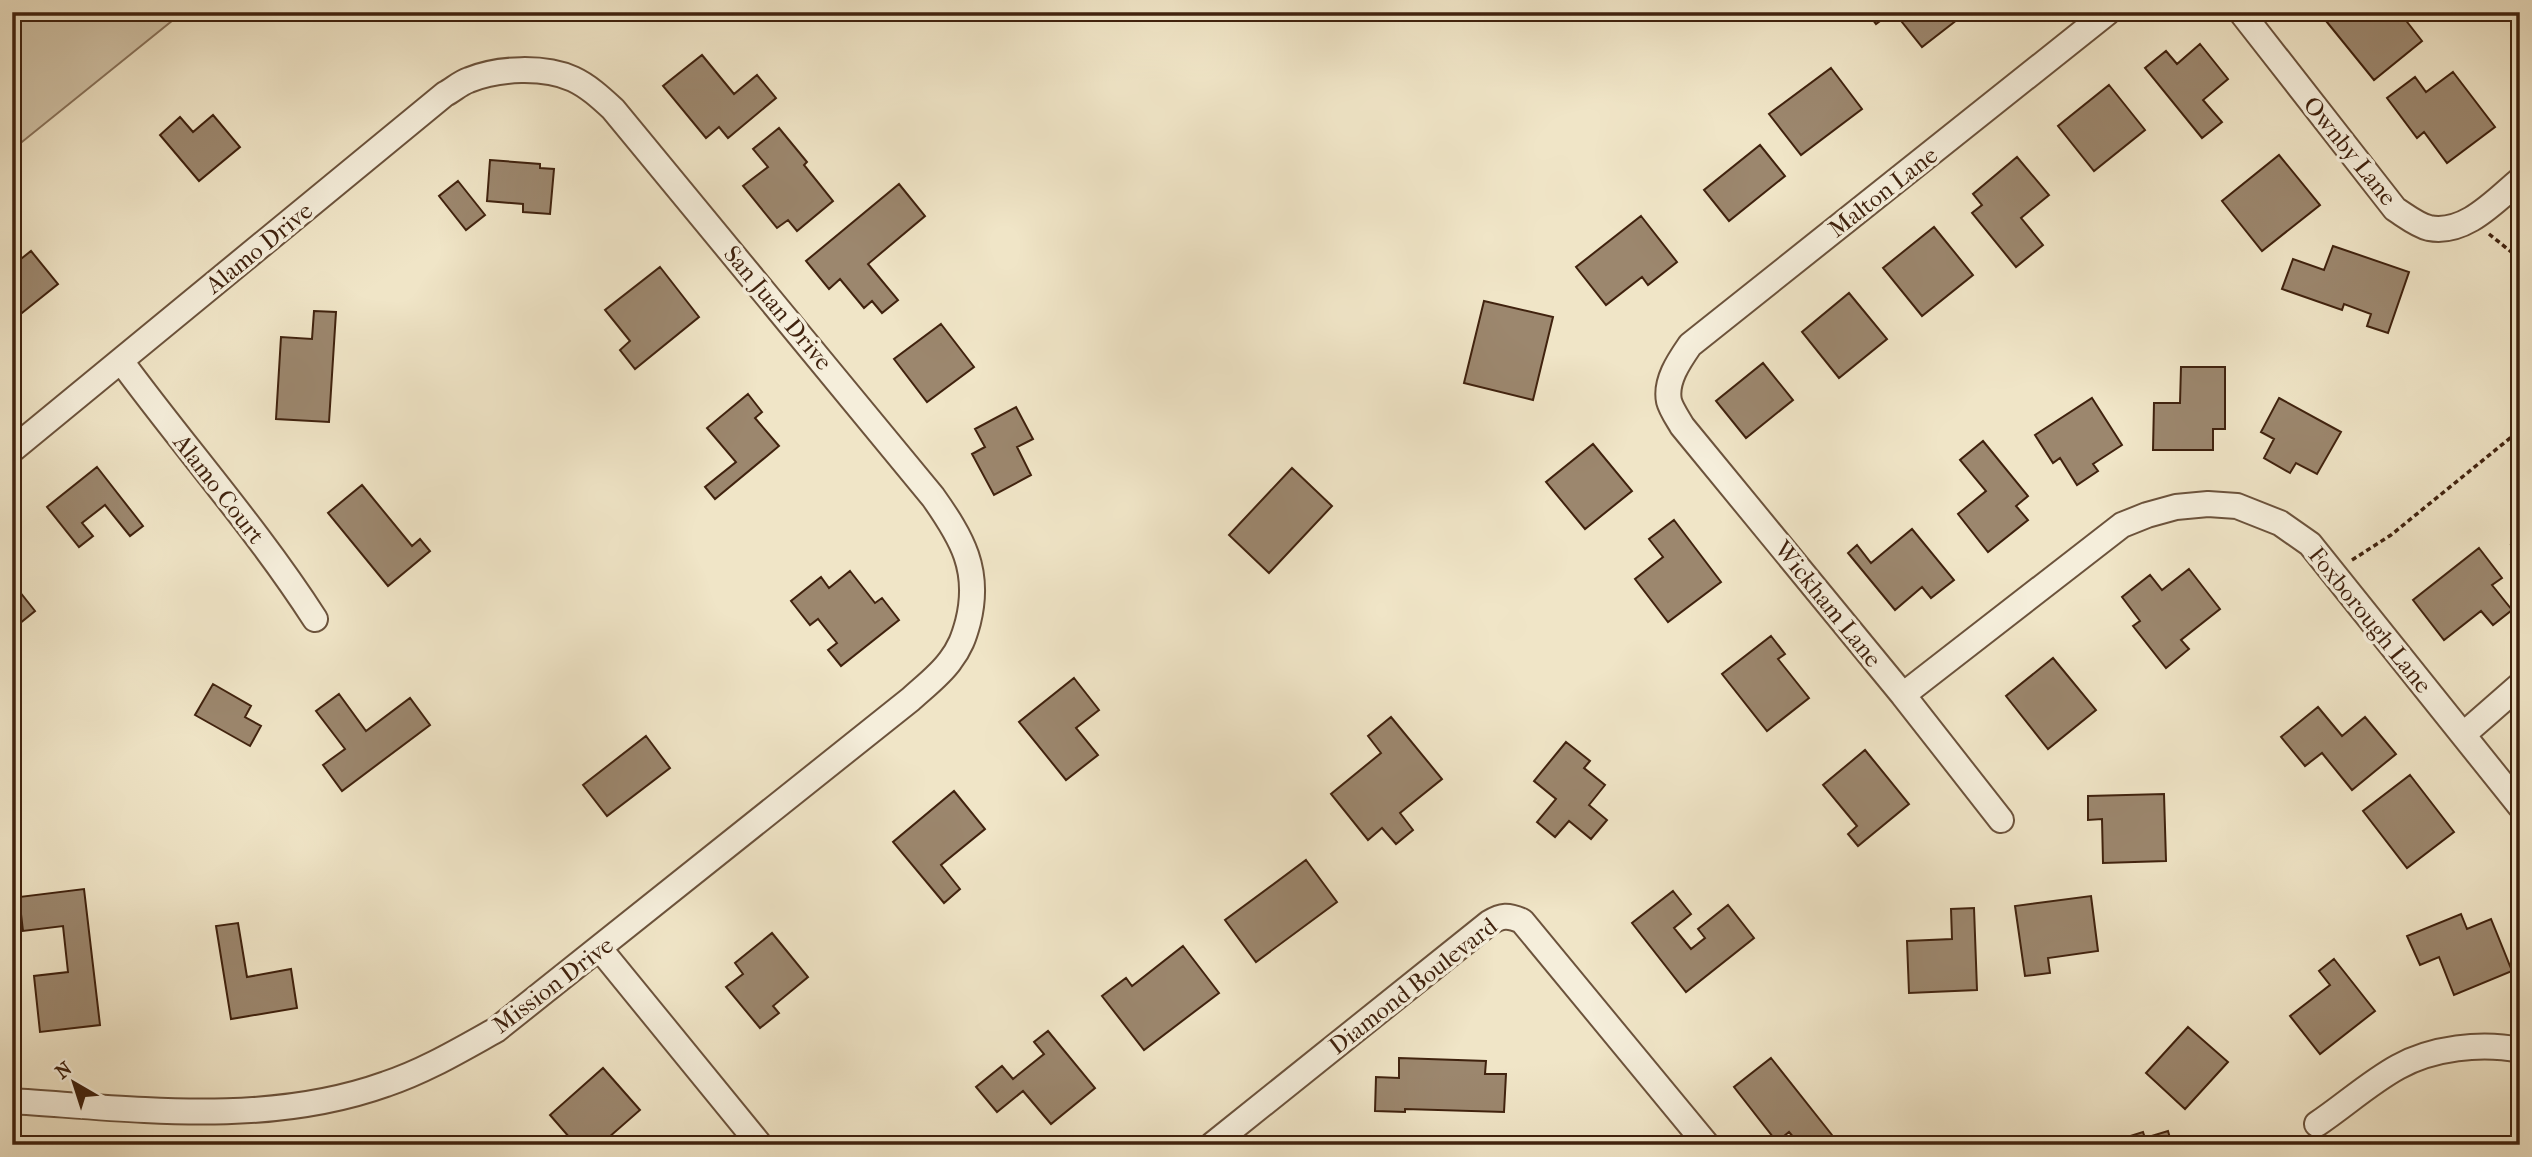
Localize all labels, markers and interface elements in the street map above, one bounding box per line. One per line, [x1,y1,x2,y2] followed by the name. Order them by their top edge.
[2298,91,2402,211] street label: Ownby Lane
[1823,141,1943,243] street label: Malton Lane
[199,196,318,300] street label: Alamo Drive
[718,240,838,376] street label: San Juan Drive
[167,428,271,550] street label: Alamo Court
[1768,534,1887,673] street label: Wickham Lane
[2303,541,2438,699] street label: Foxborough Lane
[1323,911,1503,1060] street label: Diamond Boulevard
[487,931,619,1039] street label: Mission Drive
[38,1048,108,1118] north arrow
[51,1057,77,1084] text: N

